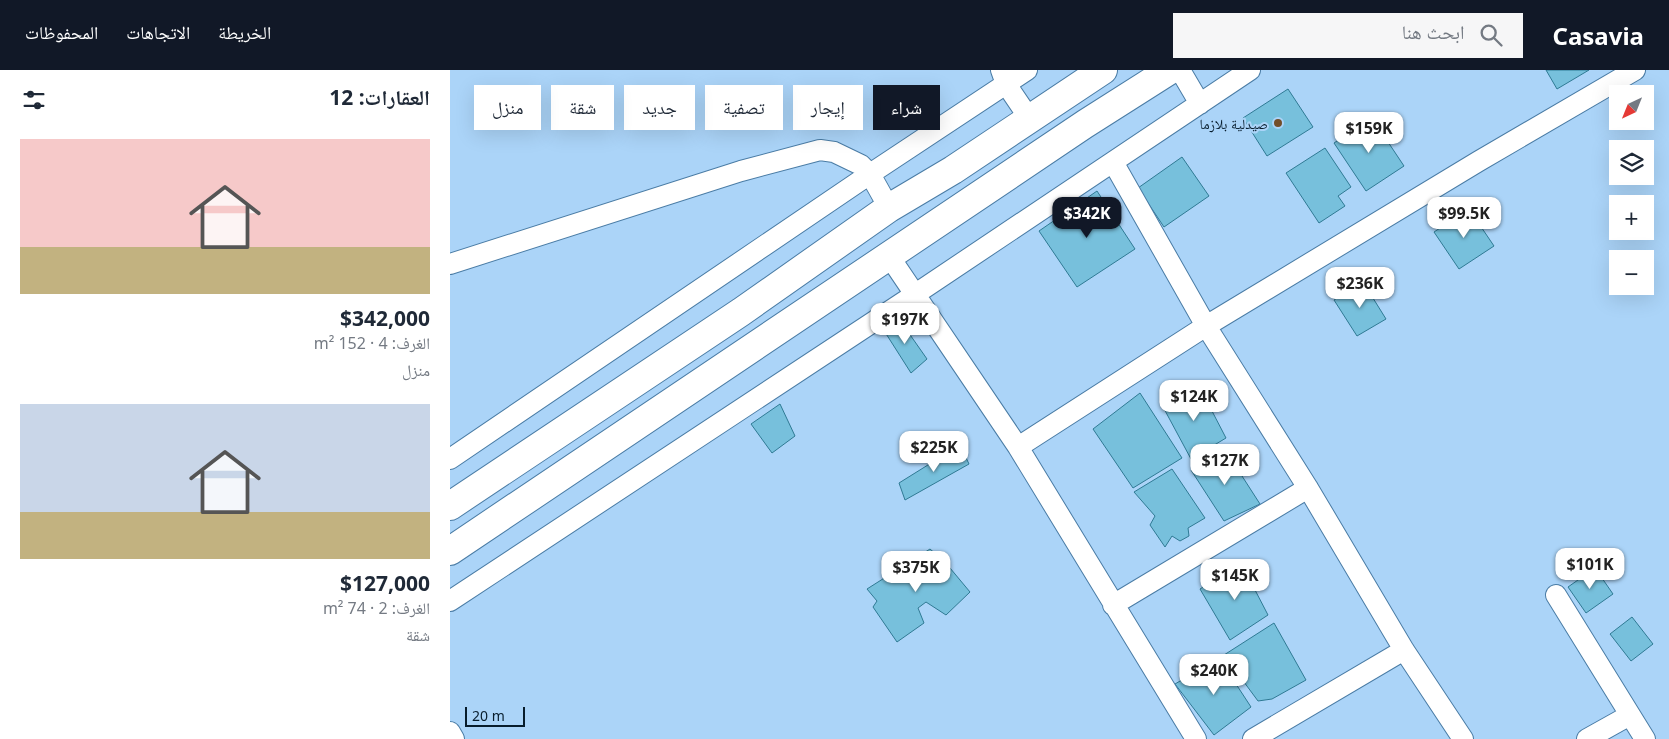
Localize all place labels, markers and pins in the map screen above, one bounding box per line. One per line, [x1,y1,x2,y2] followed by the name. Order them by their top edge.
[1334,112,1404,154] pin: $159K
[1200,114,1268,133] place label: صيدلية بلازما
[1272,117,1284,129] marker: صيدلية بلازما
[1052,196,1122,239] pin: $342K
[1423,196,1505,239] pin: $99.5K
[1325,266,1395,309] pin: $236K
[870,302,940,345] pin: $197K
[1159,380,1229,422] pin: $124K
[899,430,969,473] pin: $225K
[1190,444,1260,486] pin: $127K
[1555,548,1625,590] pin: $101K
[881,550,951,593] pin: $375K
[1200,558,1270,601] pin: $145K
[1179,654,1249,696] pin: $240K

